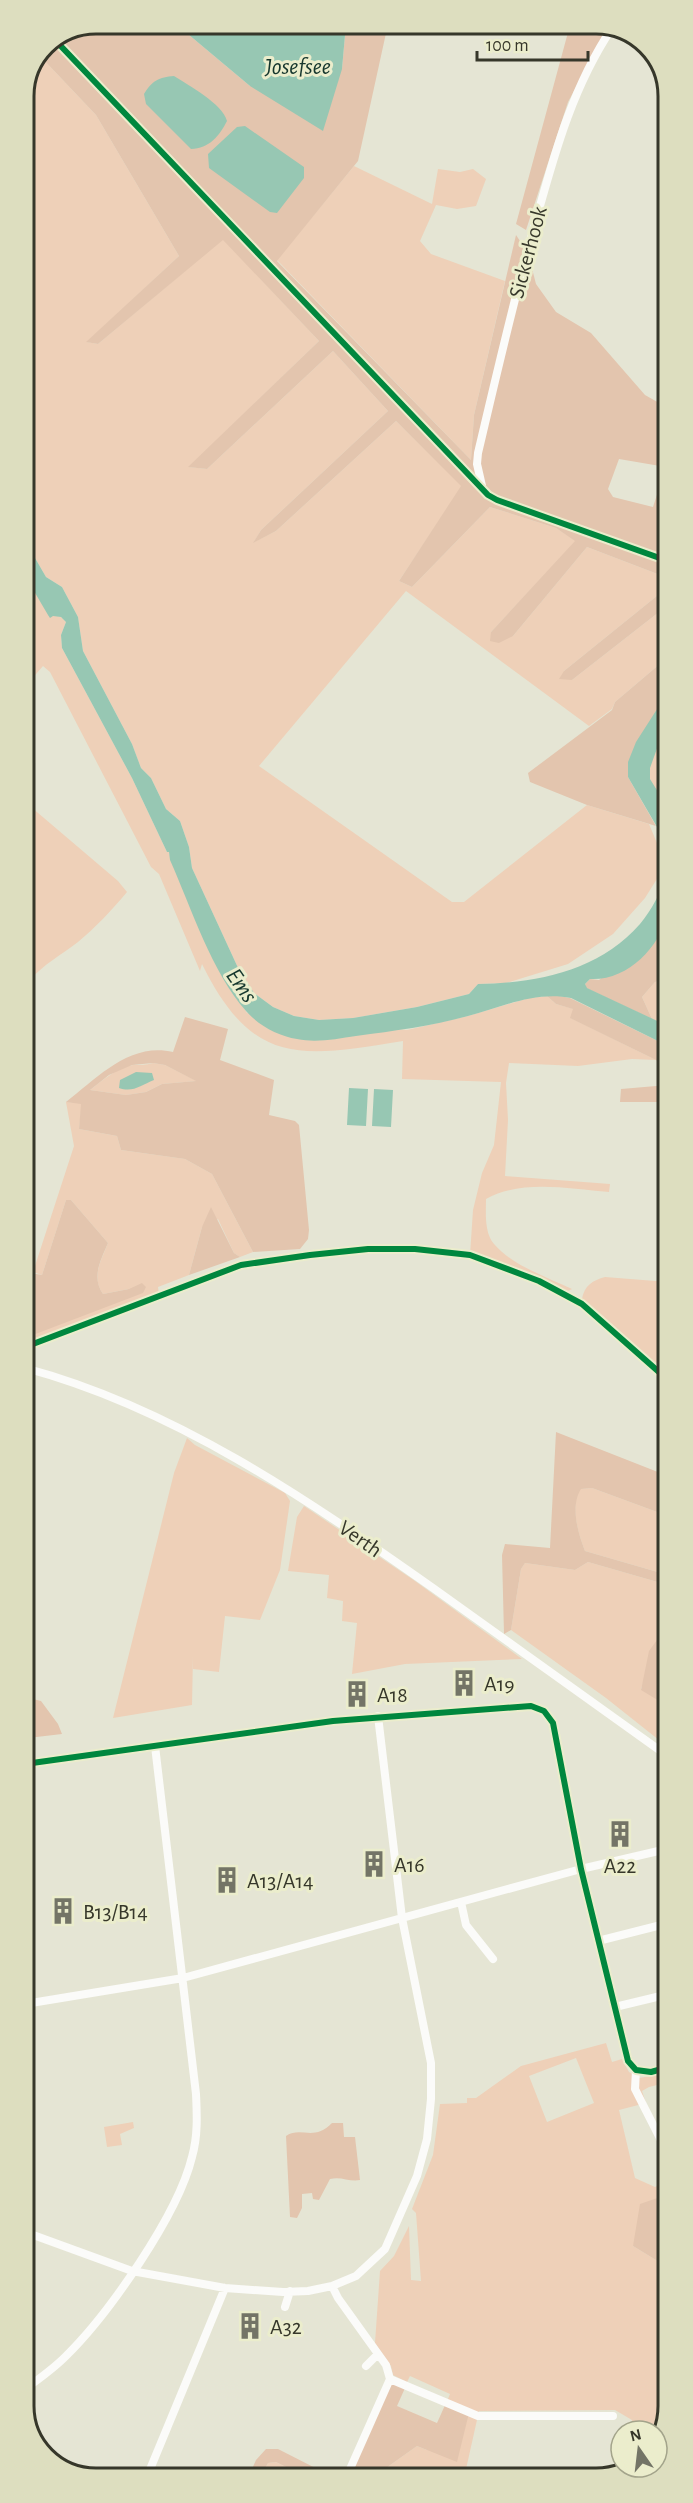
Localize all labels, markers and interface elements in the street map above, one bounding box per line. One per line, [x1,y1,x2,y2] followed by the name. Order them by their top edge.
[477,24,588,62] scale bar
[486,37,529,55] text: 100 m
[264,55,331,79] water label: Josefsee
[505,204,551,301] street label: Sickerhook
[221,964,261,1007] water label: Ems
[335,1516,386,1561] street label: Verth
[449,1668,479,1698] building icon: A19
[484,1673,515,1695] place label: A19
[342,1679,372,1709] building icon: A18
[377,1684,408,1706] place label: A18
[605,1819,635,1849] building icon: A22
[359,1849,389,1879] building icon: A16
[394,1854,425,1876] place label: A16
[604,1855,636,1877] place label: A22
[212,1865,242,1895] building icon: A13/A14
[247,1870,314,1892] place label: A13/A14
[48,1896,78,1926] building icon: B13/B14
[83,1901,148,1923] place label: B13/B14
[235,2311,265,2341] building icon: A32
[270,2316,302,2338] place label: A32
[609,2419,669,2479] north arrow
[628,2426,643,2445] text: N

